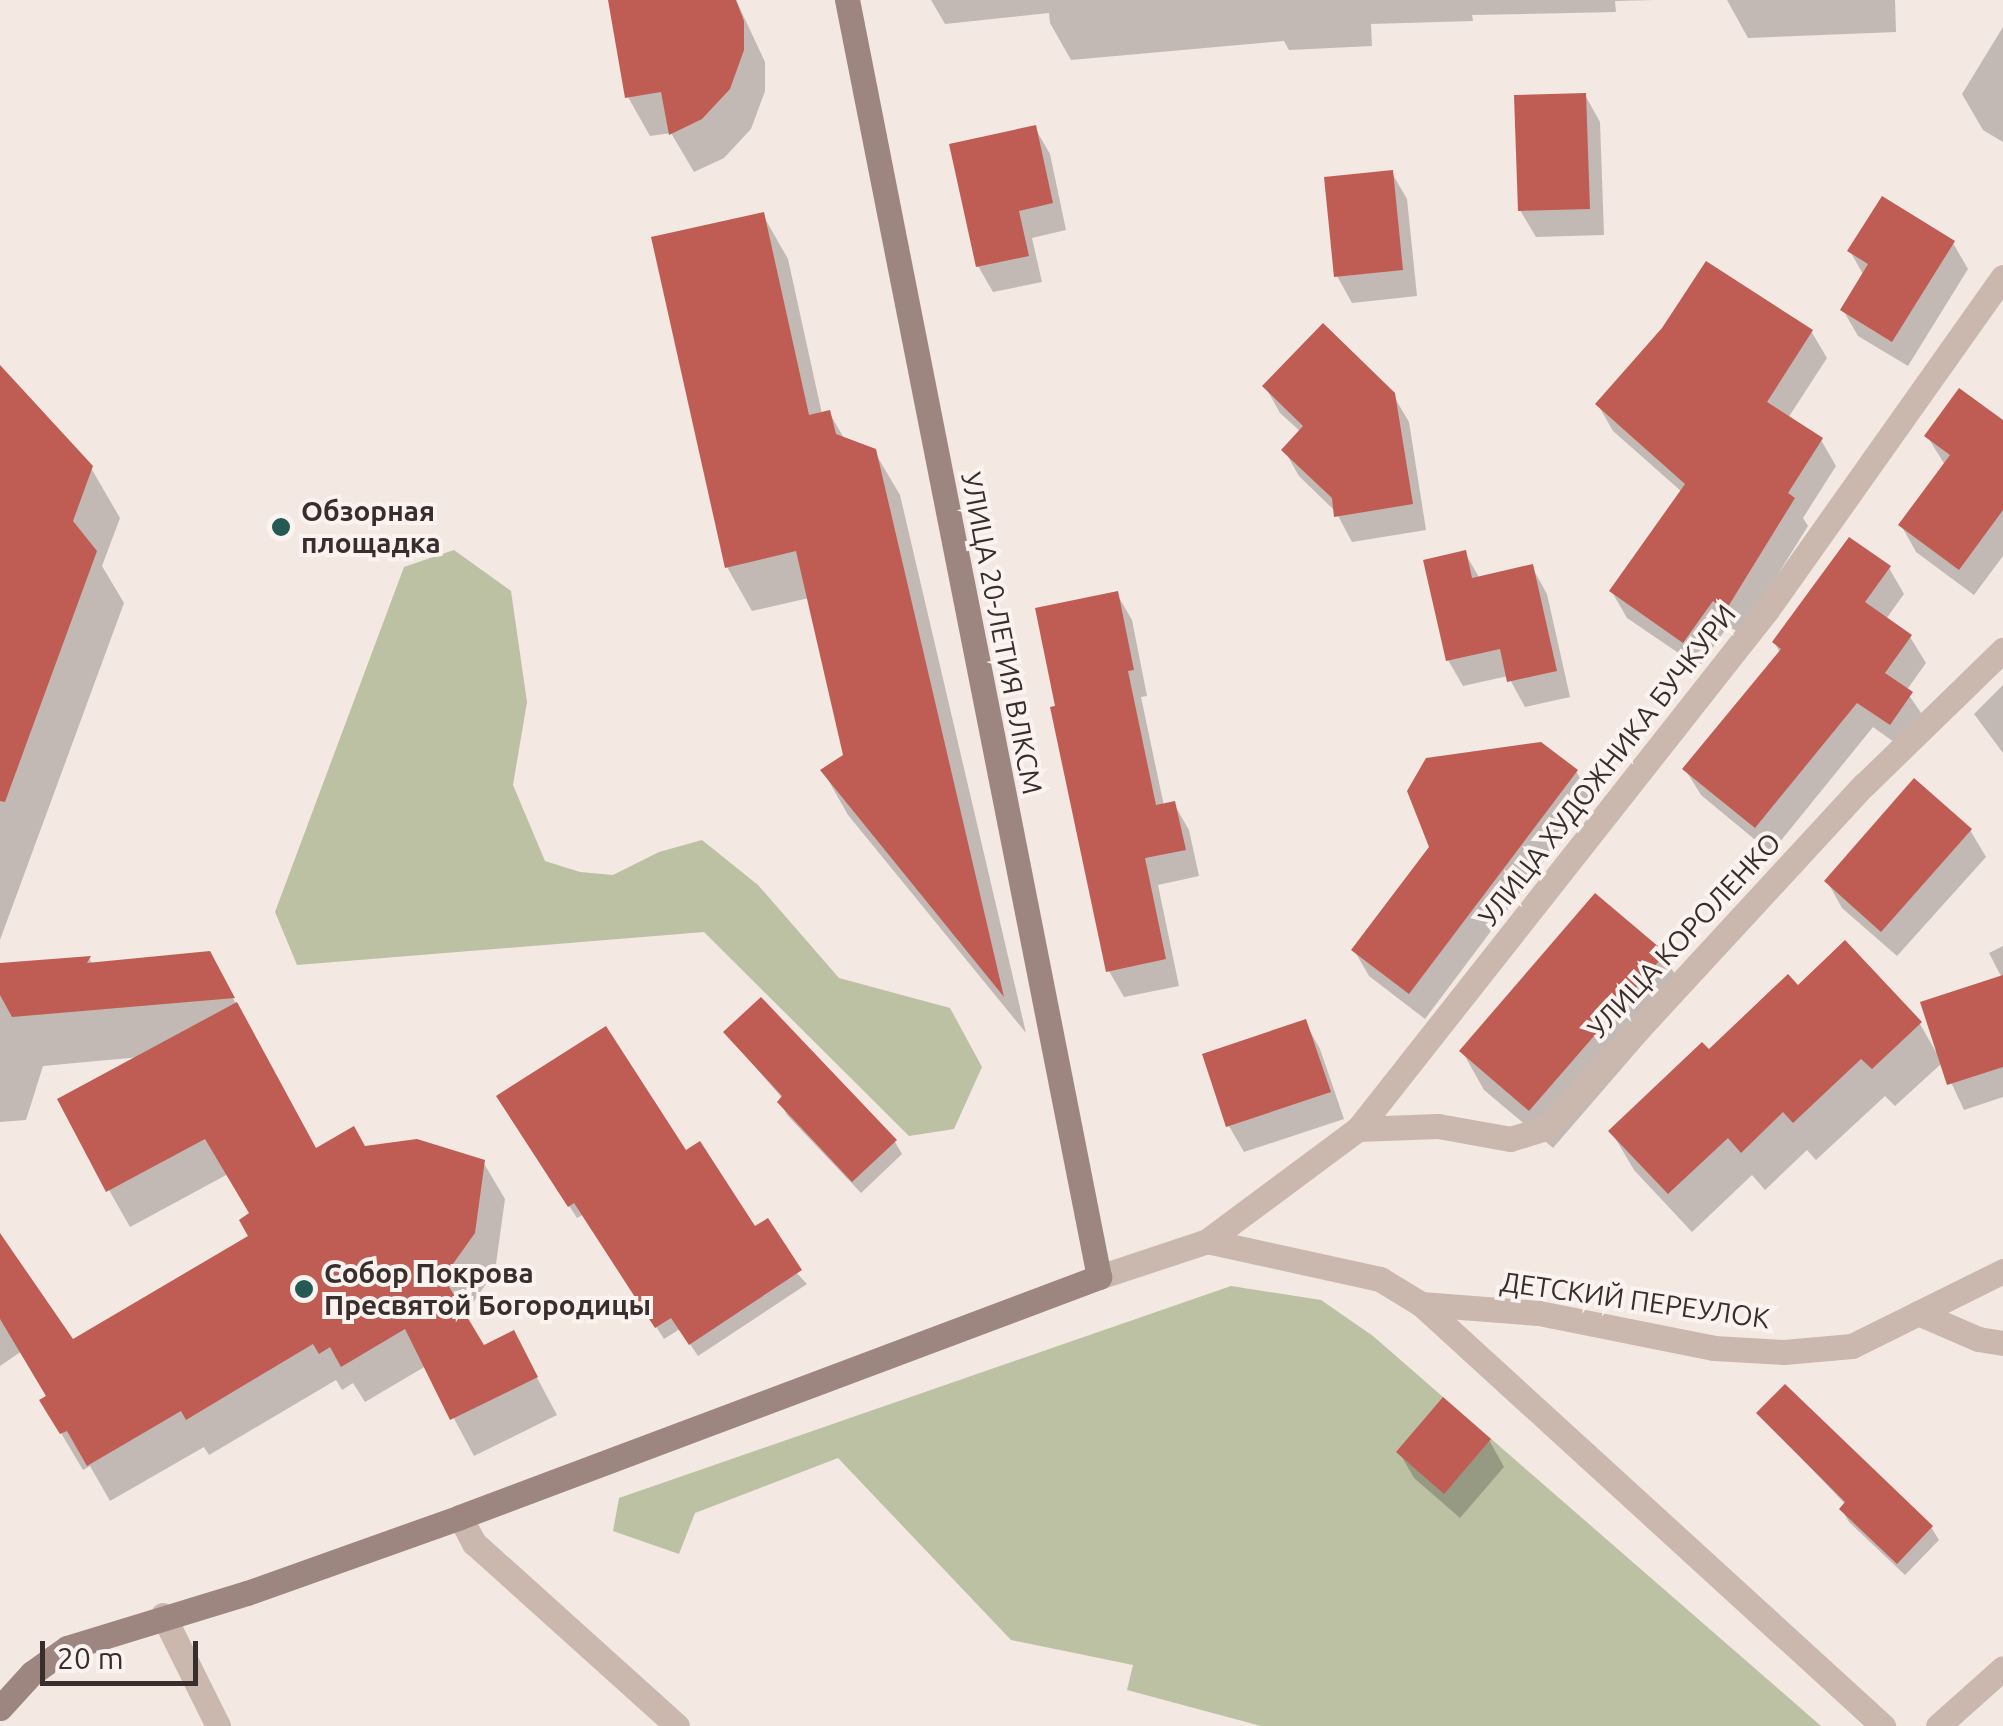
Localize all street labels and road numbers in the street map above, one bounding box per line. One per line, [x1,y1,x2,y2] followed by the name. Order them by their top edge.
[954,469,1050,797] street label: УЛИЦА 20-ЛЕТИЯ ВЛКСМ
[1471,598,1743,932] street label: УЛИЦА ХУДОЖНИКА БУЧКУРИ
[1580,826,1788,1044] street label: УЛИЦА КОРОЛЕНКО
[1498,1264,1772,1336] street label: ДЕТСКИЙ ПЕРЕУЛОК

